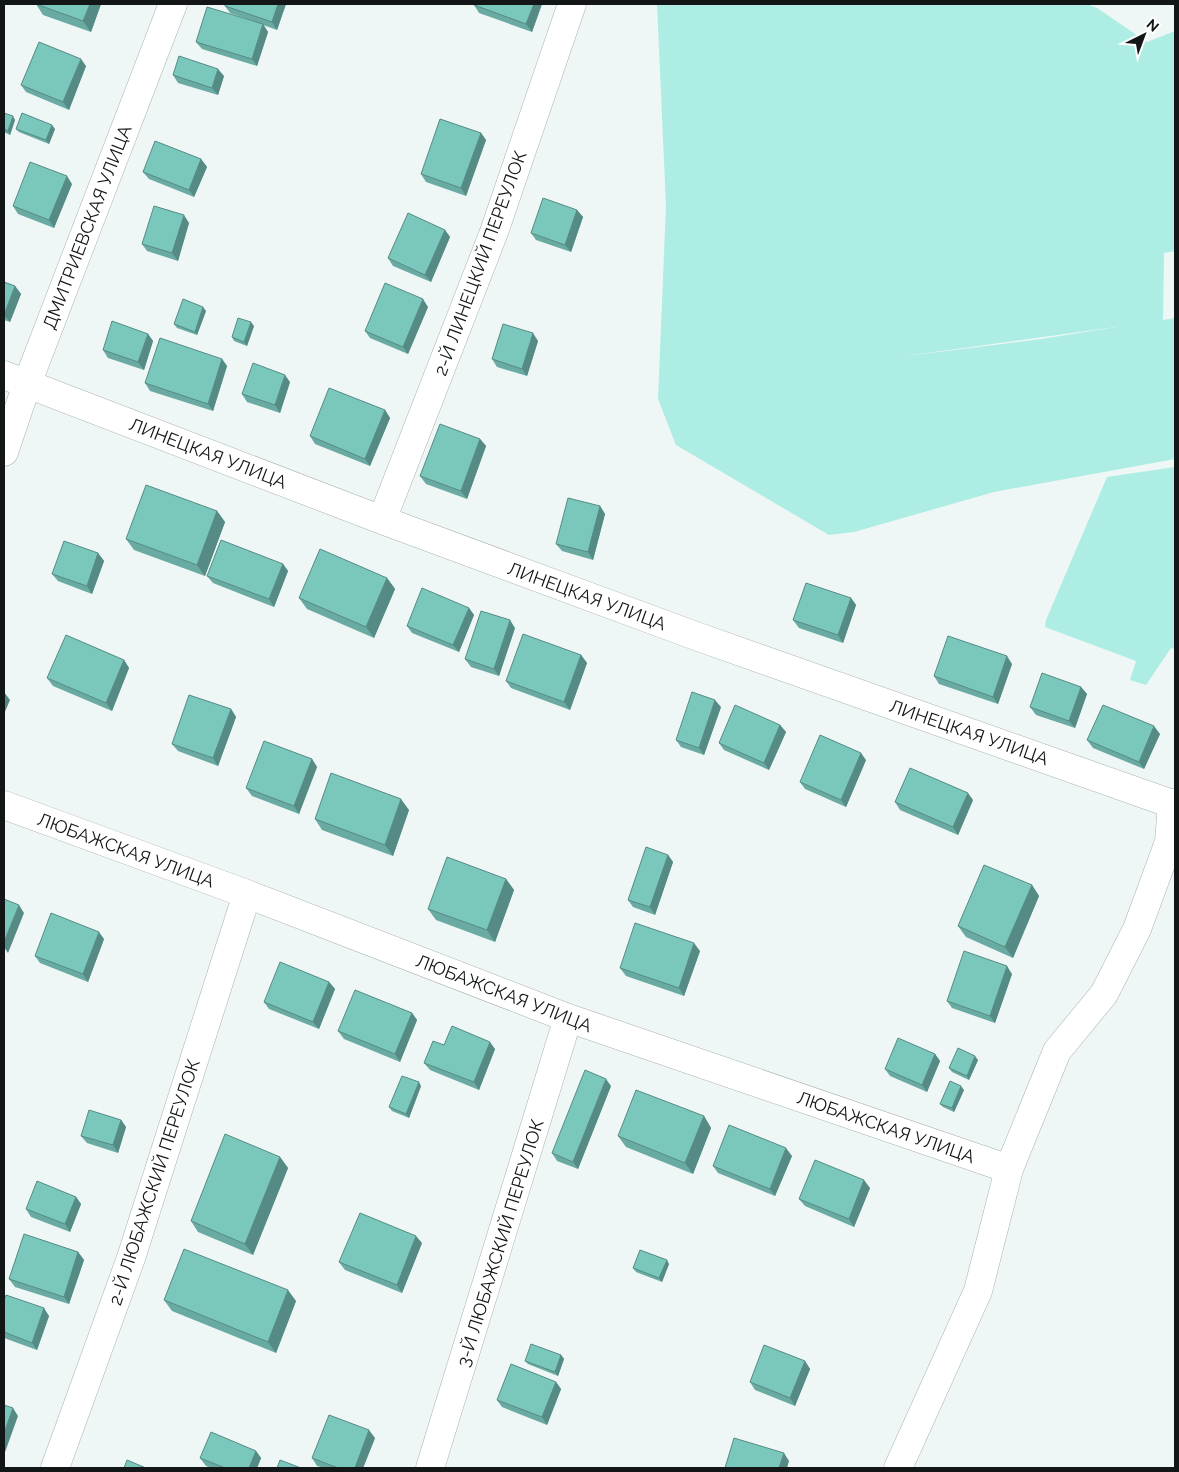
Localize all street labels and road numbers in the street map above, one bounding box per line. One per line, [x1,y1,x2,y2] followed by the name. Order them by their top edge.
[38,122,136,332] street label: ДМИТРИЕВСКАЯ УЛИЦА
[429,148,531,378] street label: 2-Й ЛИНЕЦКИЙ ПЕРЕУЛОК
[126,413,290,493] street label: ЛИНЕЦКАЯ УЛИЦА
[505,558,669,634] street label: ЛИНЕЦКАЯ УЛИЦА
[887,695,1051,769] street label: ЛИНЕЦКАЯ УЛИЦА
[35,808,217,892] street label: ЛЮБАЖСКАЯ УЛИЦА
[413,950,595,1036] street label: ЛЮБАЖСКАЯ УЛИЦА
[104,1056,204,1308] street label: 2-Й ЛЮБАЖСКИЙ ПЕРЕУЛОК
[794,1087,978,1167] street label: ЛЮБАЖСКАЯ УЛИЦА
[452,1117,548,1369] street label: 3-Й ЛЮБАЖСКИЙ ПЕРЕУЛОК

